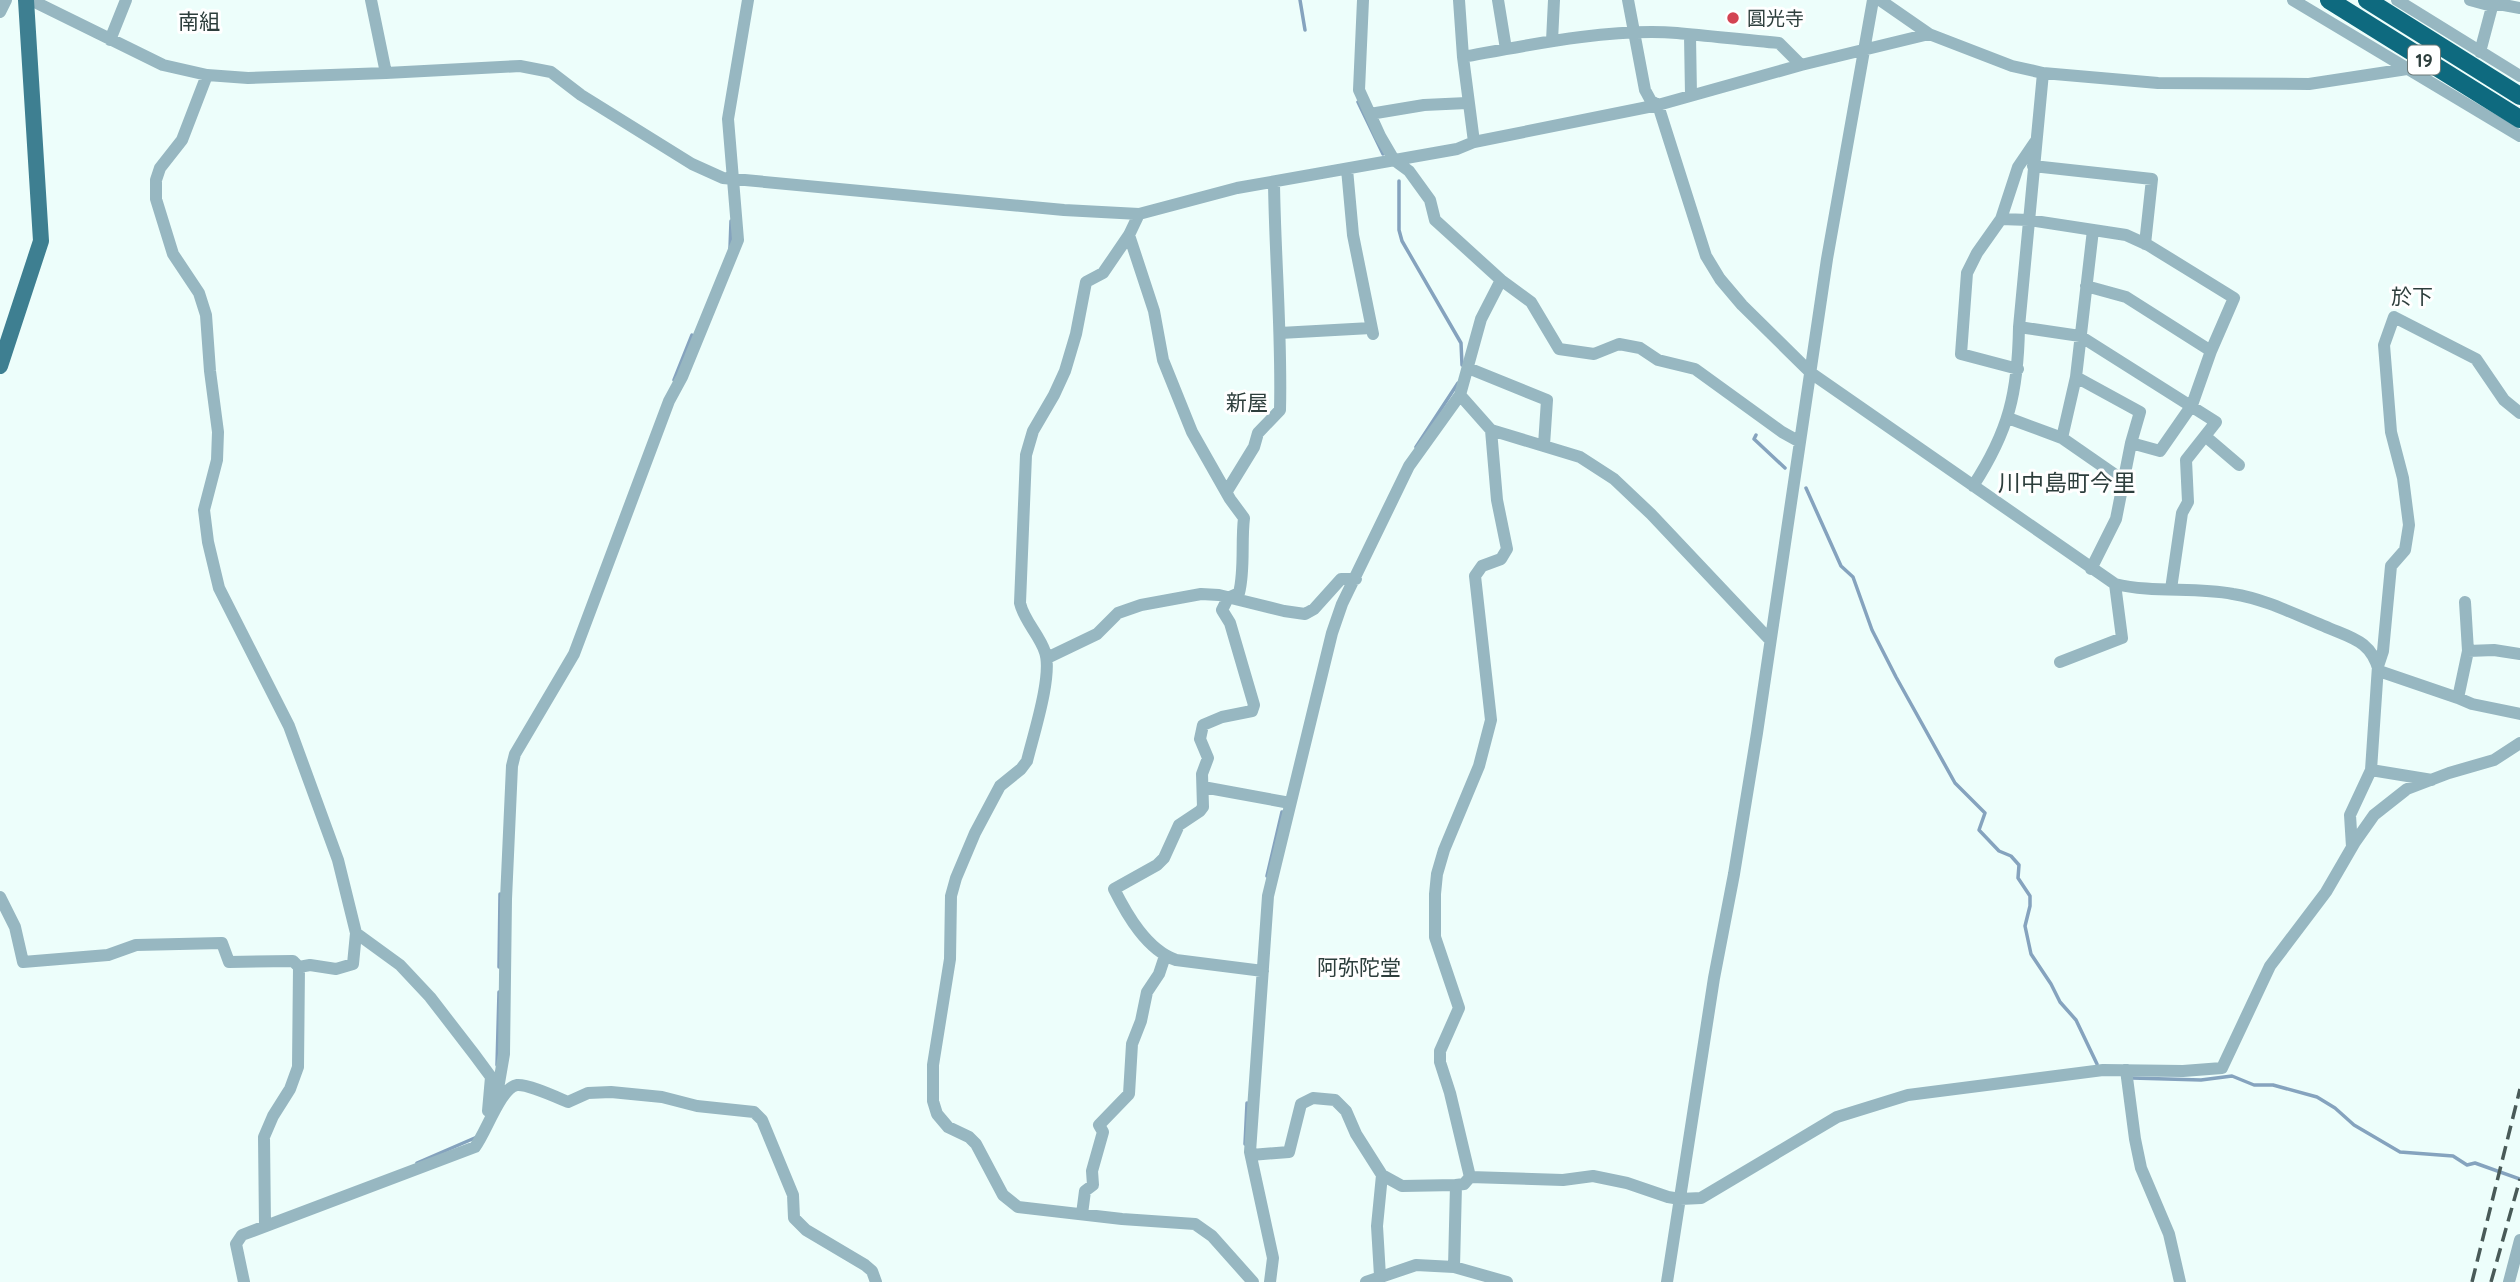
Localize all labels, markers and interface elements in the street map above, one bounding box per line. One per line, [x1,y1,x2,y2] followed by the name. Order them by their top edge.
[1747,6,1804,30] place label: 圓光寺
[178,8,220,34] district label: 南組
[1725,10,1741,26] marker: 圓光寺
[2408,46,2440,74] road number: 19
[2391,283,2433,309] district label: 於下
[1226,389,1268,415] district label: 新屋
[1998,468,2136,497] district label: 川中島町今里
[1317,954,1401,980] district label: 阿弥陀堂

